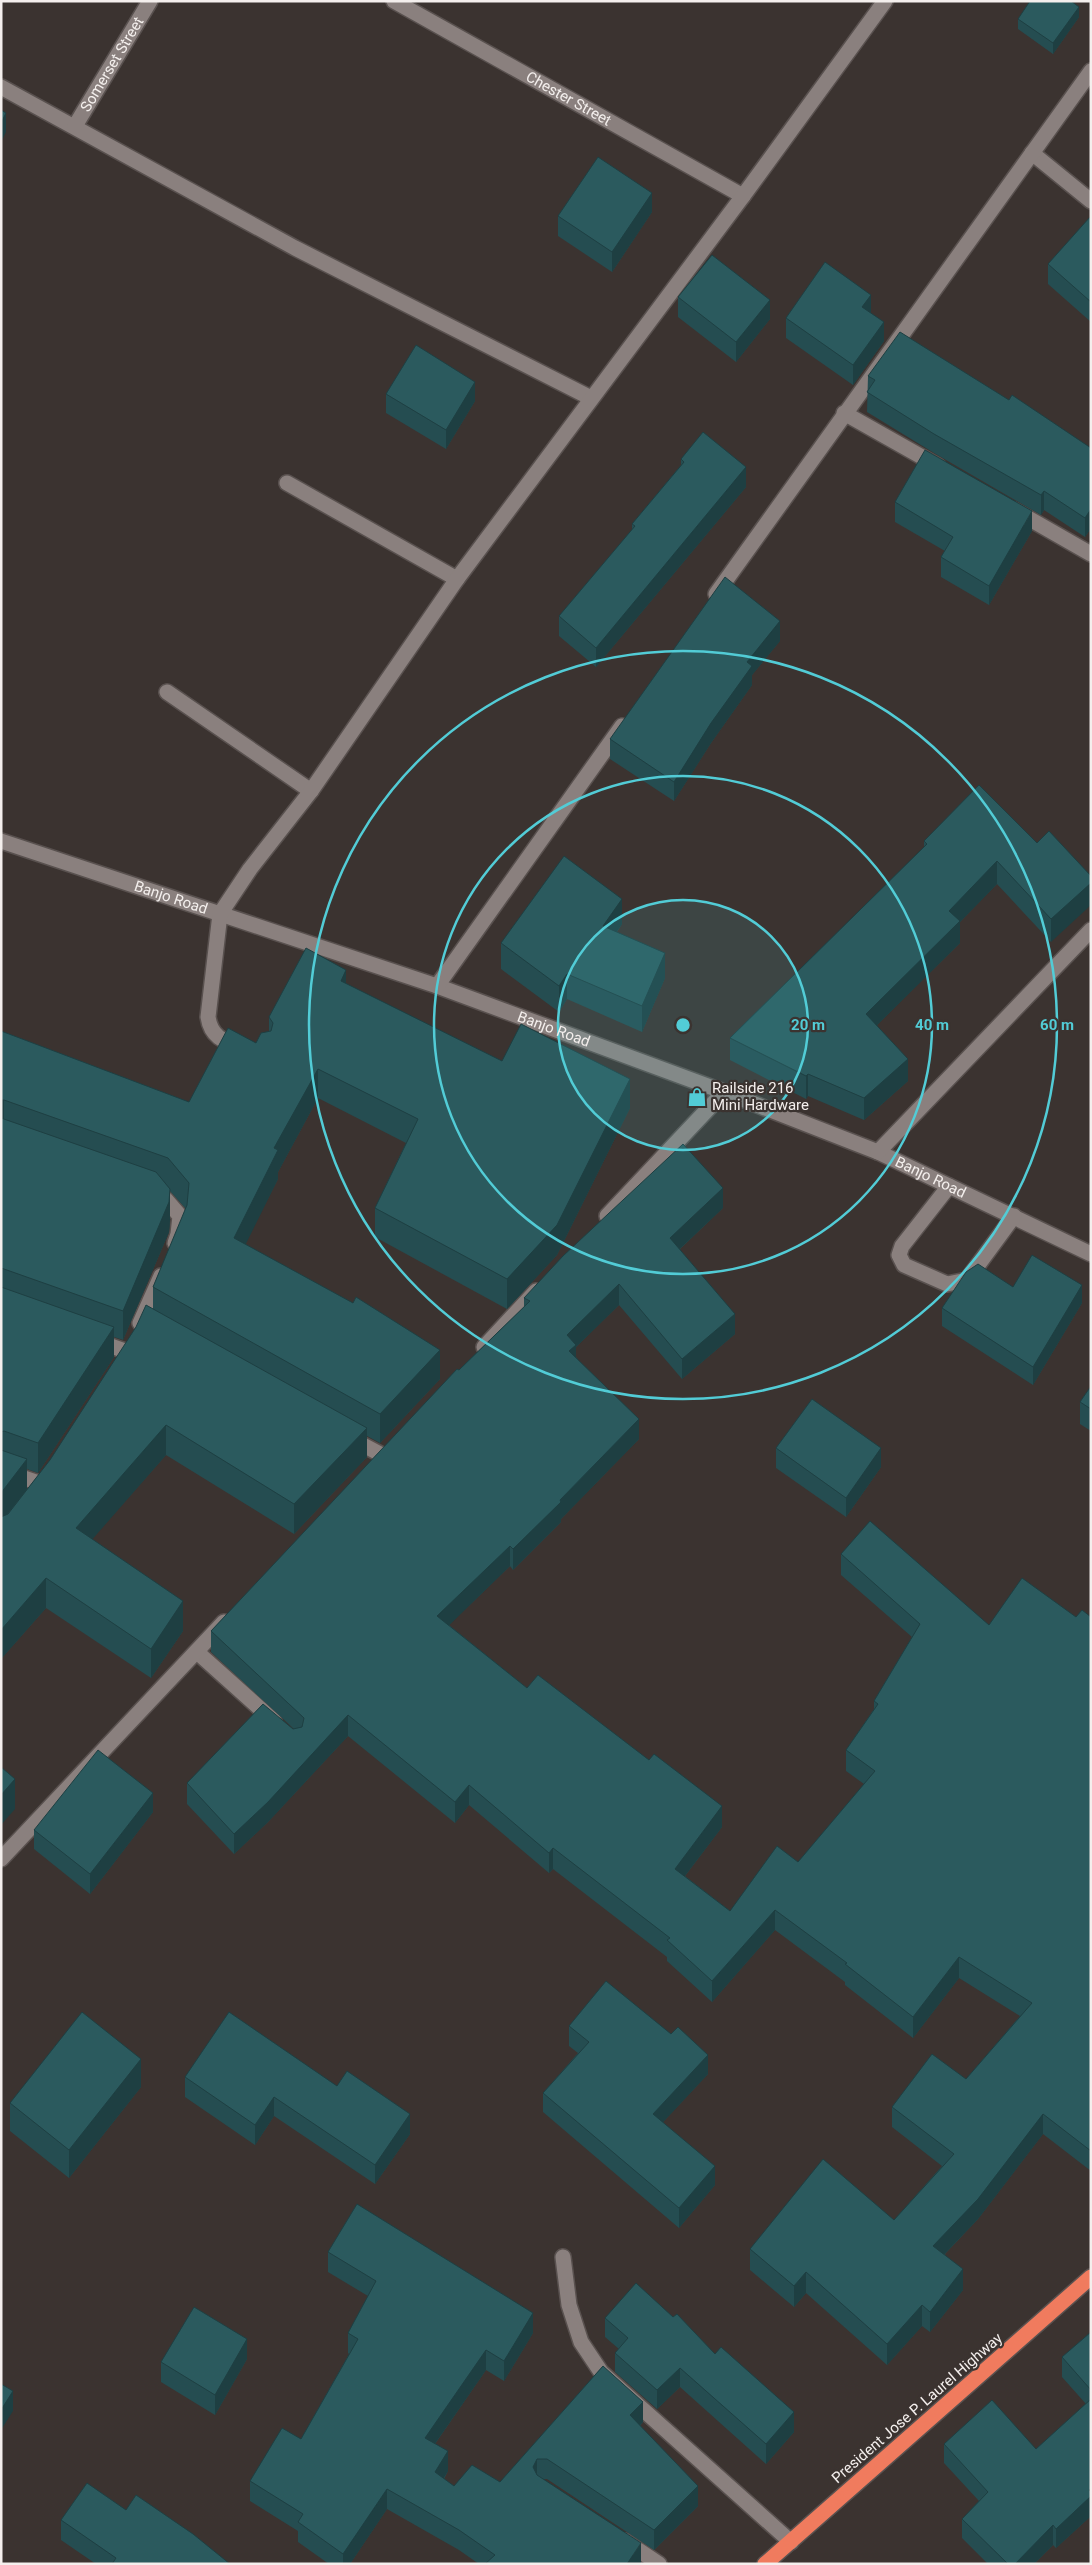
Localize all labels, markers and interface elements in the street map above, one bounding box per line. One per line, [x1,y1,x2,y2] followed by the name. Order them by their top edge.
[77,13,148,115] street label: Somerset Street
[523,68,615,130] street label: Chester Street
[132,877,210,918] street label: Banjo Road
[515,1008,593,1051] street label: Banjo Road
[674,1016,692,1034] centre of rings
[791,1016,825,1034] text: 20 m
[915,1016,949,1034] text: 40 m
[1040,1016,1074,1034] text: 60 m
[712,1079,809,1114] place label: Railside 216 Mini Hardware
[686,1086,708,1108] shop icon: Railside 216 Mini Hardware
[892,1153,969,1202] street label: Banjo Road
[828,2329,1006,2487] street label: President Jose P. Laurel Highway

